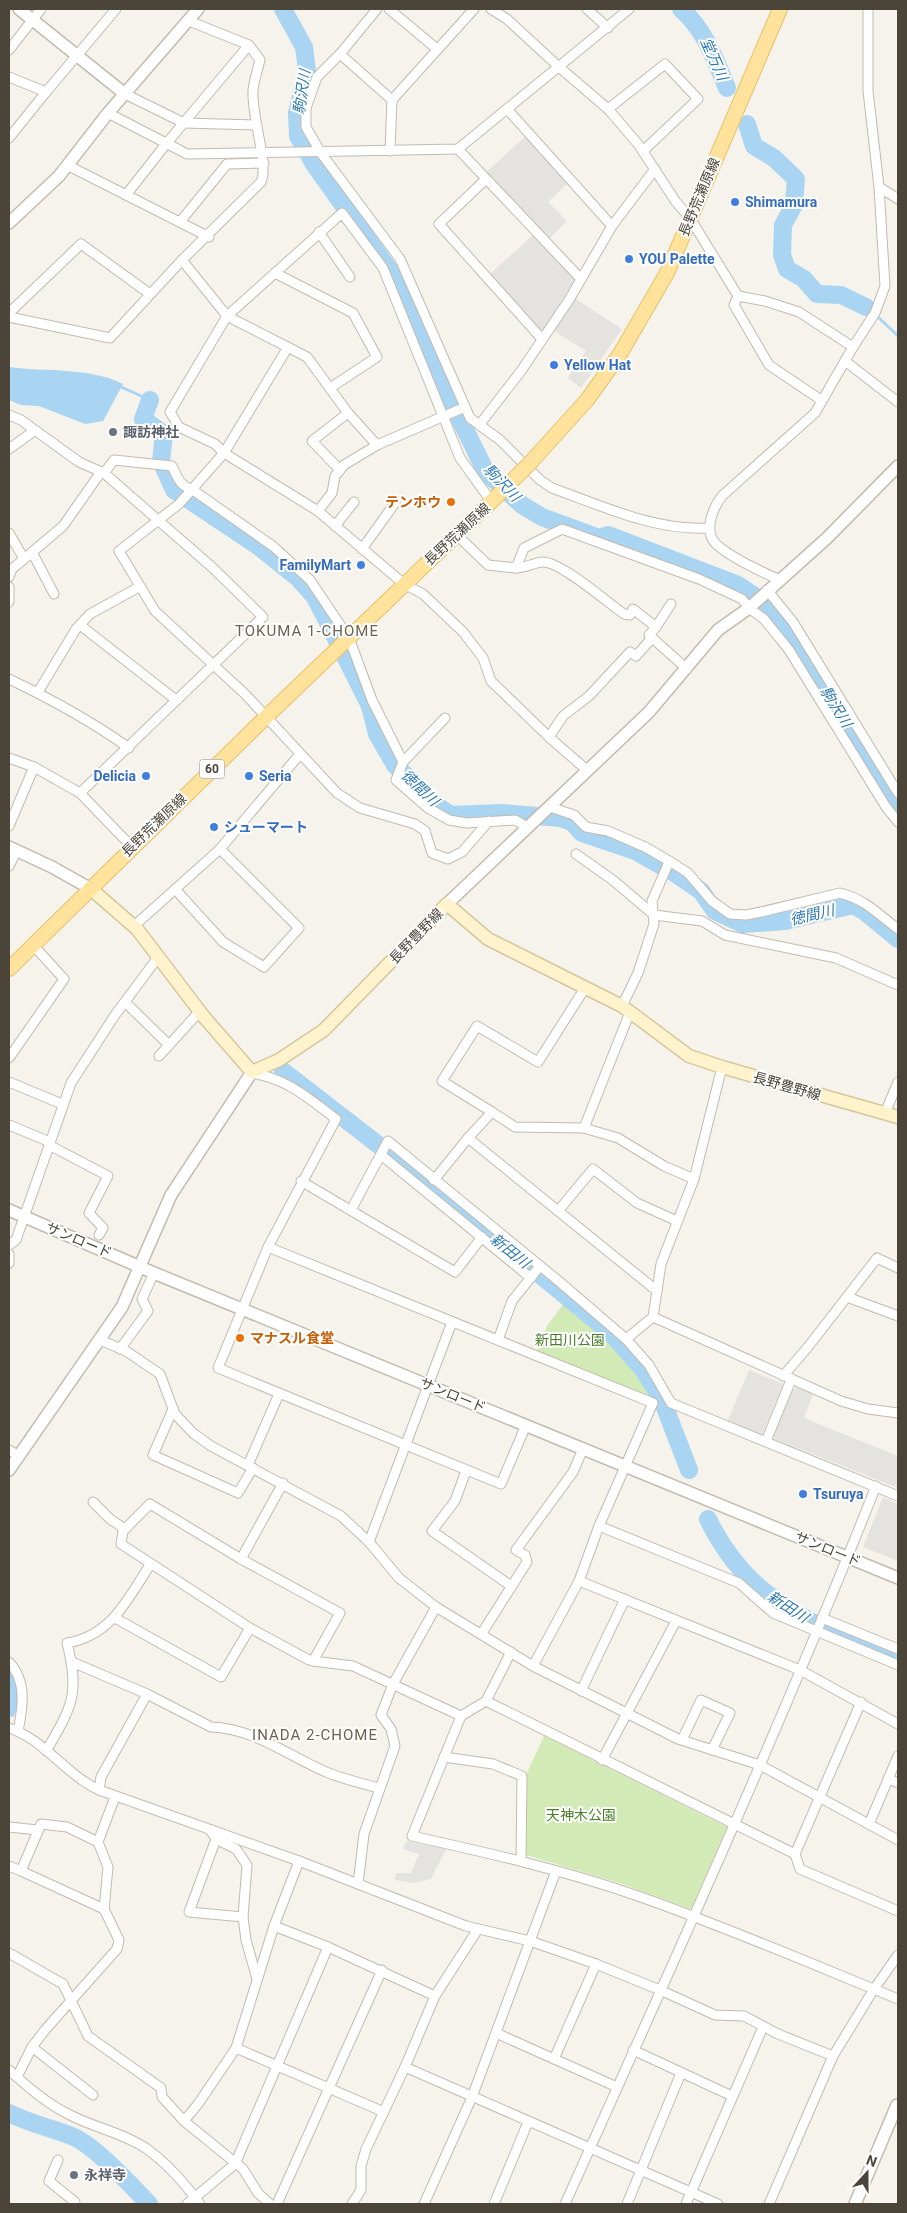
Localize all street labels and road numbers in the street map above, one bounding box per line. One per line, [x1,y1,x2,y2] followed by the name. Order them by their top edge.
[675,155,723,239] street label: 長野荒瀬原線
[421,500,493,568] street label: 長野荒瀬原線
[200,760,224,779] road number: 60
[118,790,190,860] street label: 長野荒瀬原線
[386,905,446,967] street label: 長野豊野線
[751,1069,823,1103] street label: 長野豊野線
[44,1219,114,1261] street label: サンロード
[418,1374,488,1416] street label: サンロード
[793,1528,863,1570] street label: サンロード

